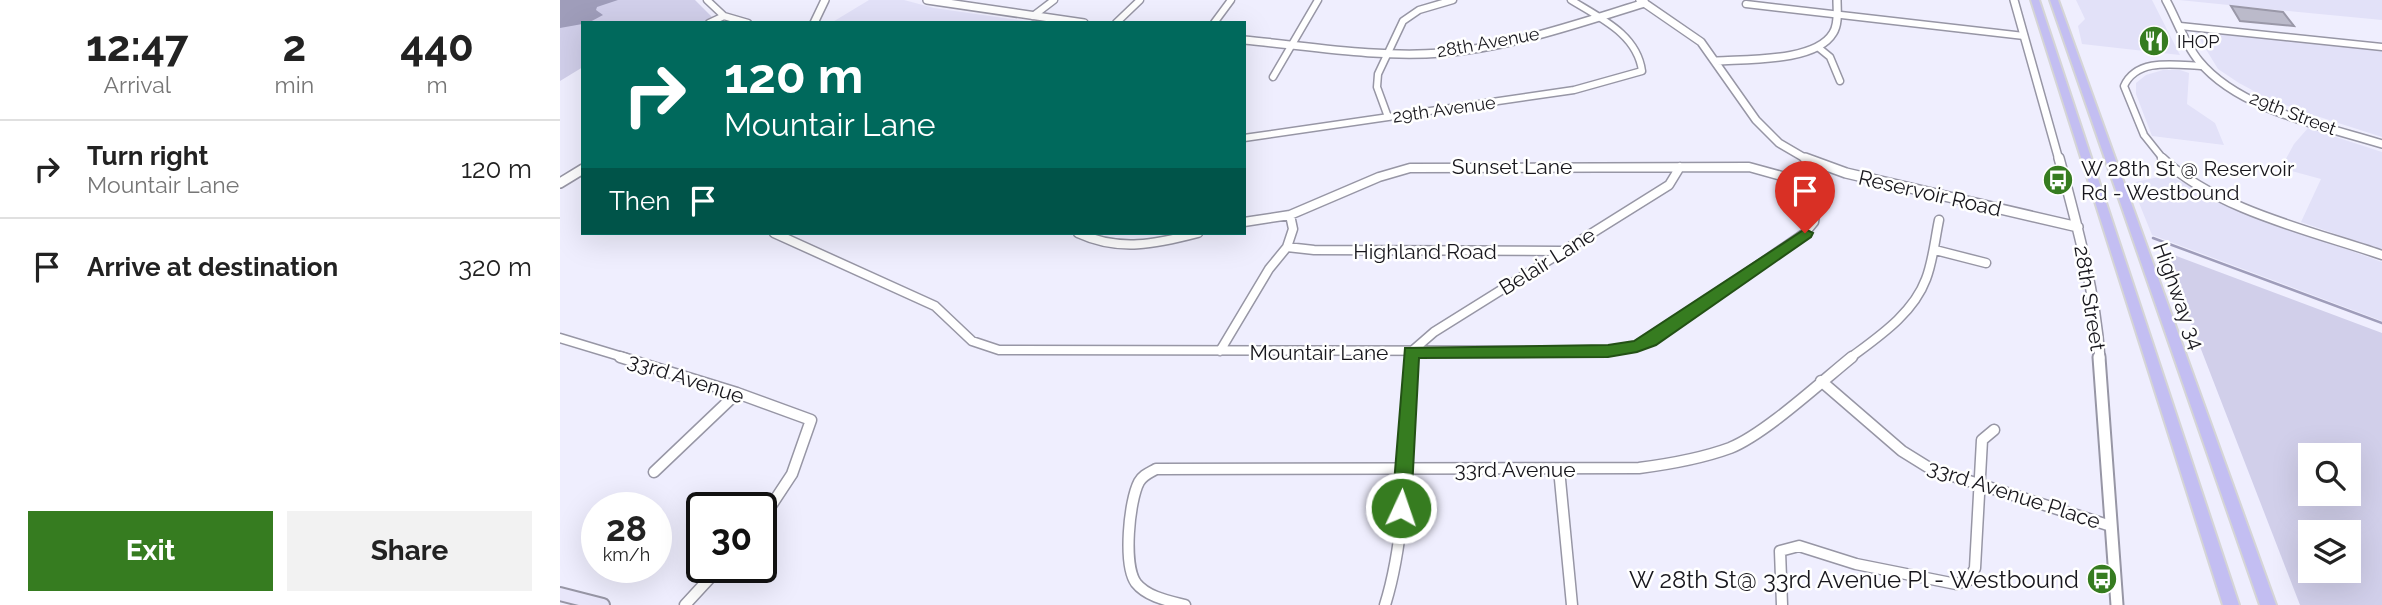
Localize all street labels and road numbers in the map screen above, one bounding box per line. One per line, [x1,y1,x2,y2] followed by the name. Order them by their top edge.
[1435,23,1541,61] street label: 28th Avenue
[2247,87,2339,139] street label: 29th Street
[1391,91,1497,127] street label: 29th Avenue
[1452,154,1572,179] street label: Sunset Lane
[1856,164,2004,222] street label: Reservoir Road
[1494,222,1600,300] street label: Belair Lane
[1353,239,1497,264] street label: Highland Road
[2148,239,2210,353] street label: Highway 34
[2069,244,2111,352] street label: 28th Street
[1250,340,1388,365] street label: Mountair Lane
[625,347,747,409] street label: 33rd Avenue
[1924,454,2104,534] street label: 33rd Avenue Place
[1455,457,1575,482] street label: 33rd Avenue

